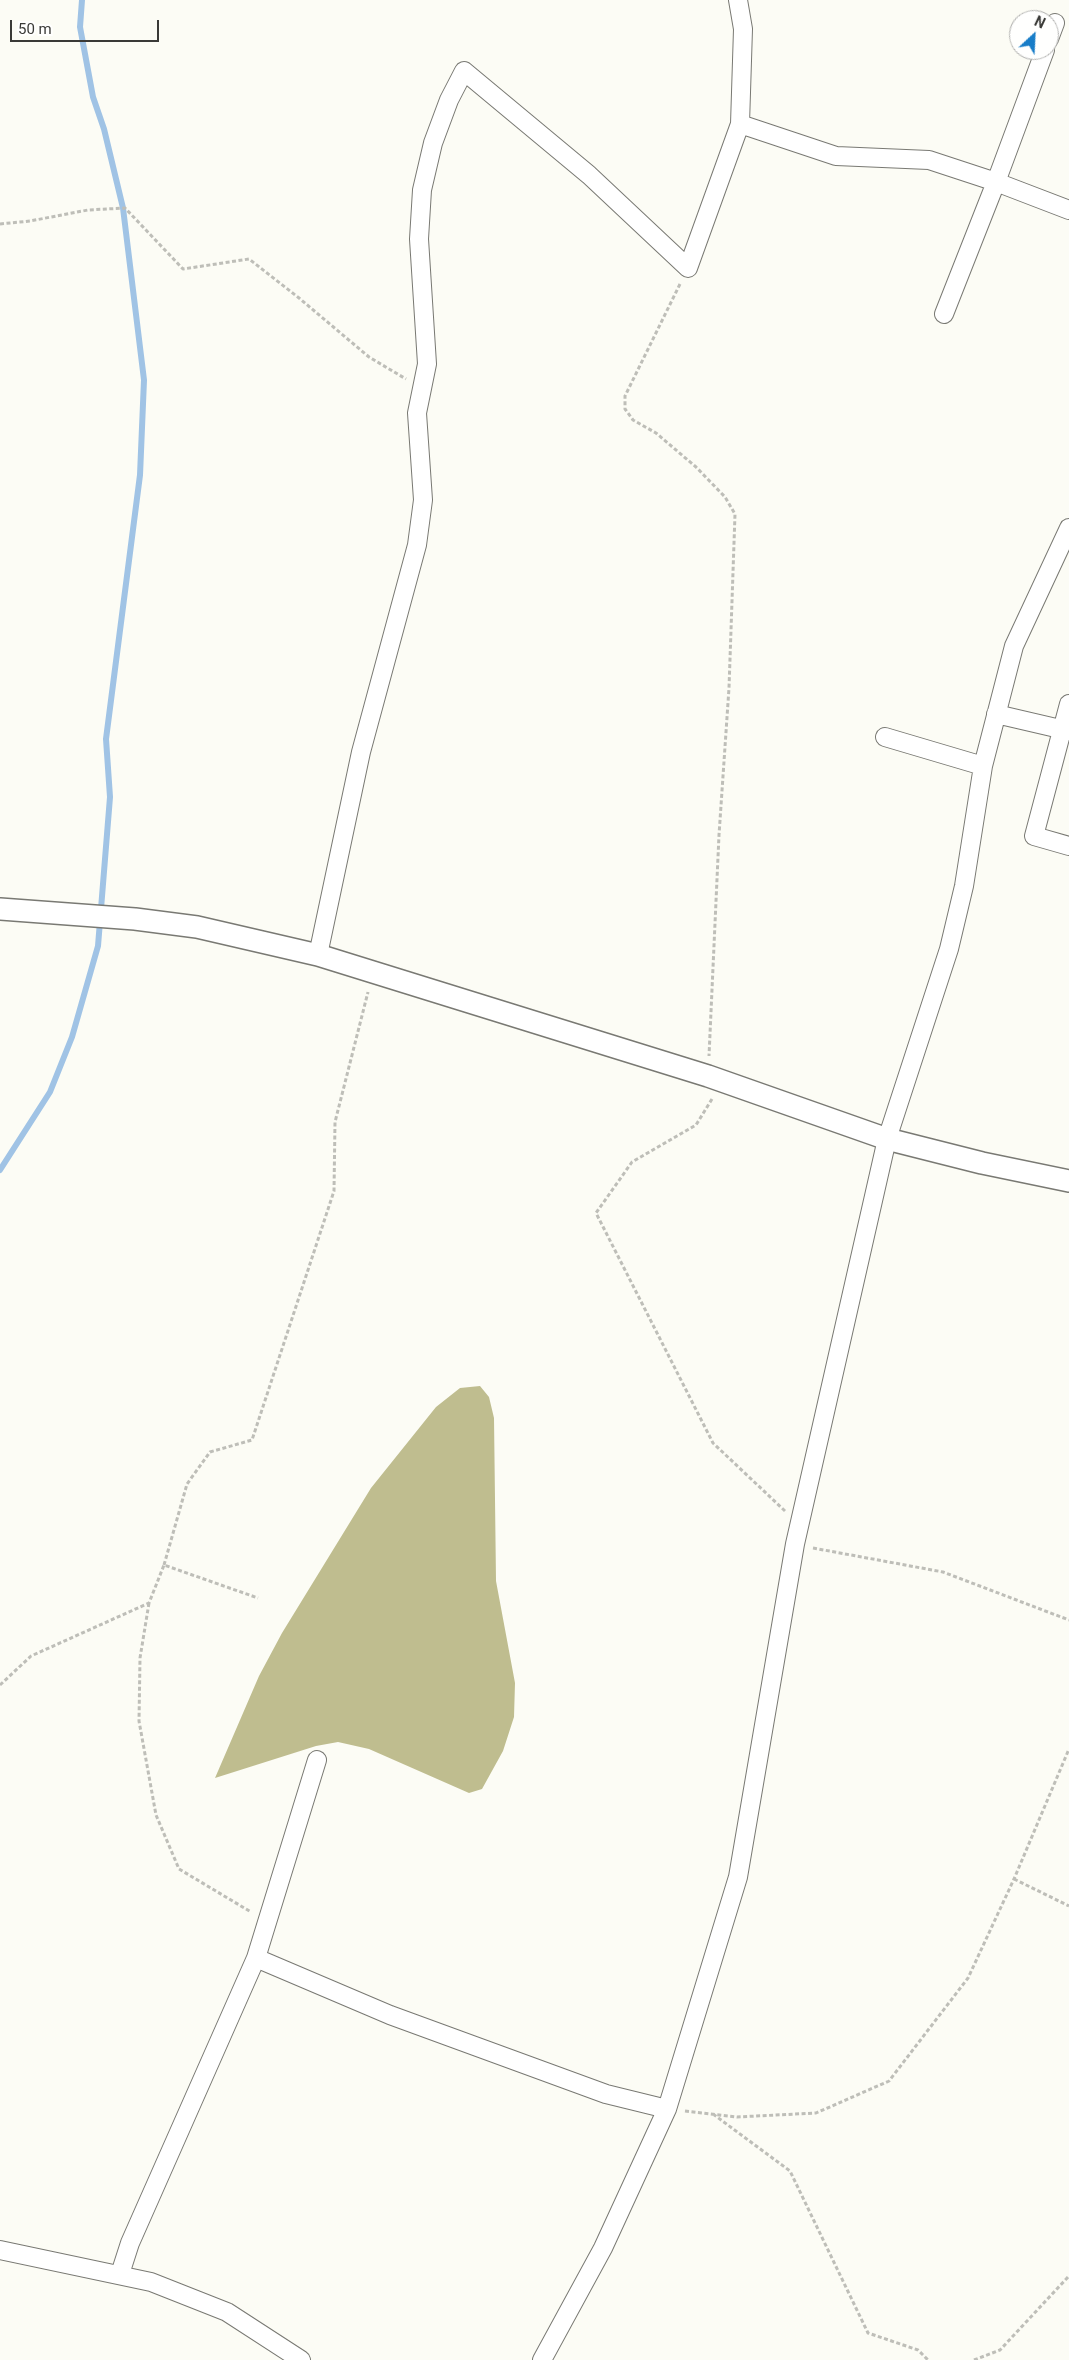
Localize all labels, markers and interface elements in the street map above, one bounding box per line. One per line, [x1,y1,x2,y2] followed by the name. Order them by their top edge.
[12,10,161,42] scale bar
[1009,10,1059,60] north arrow
[1032,13,1048,32] text: N
[18,20,52,38] text: 50 m

